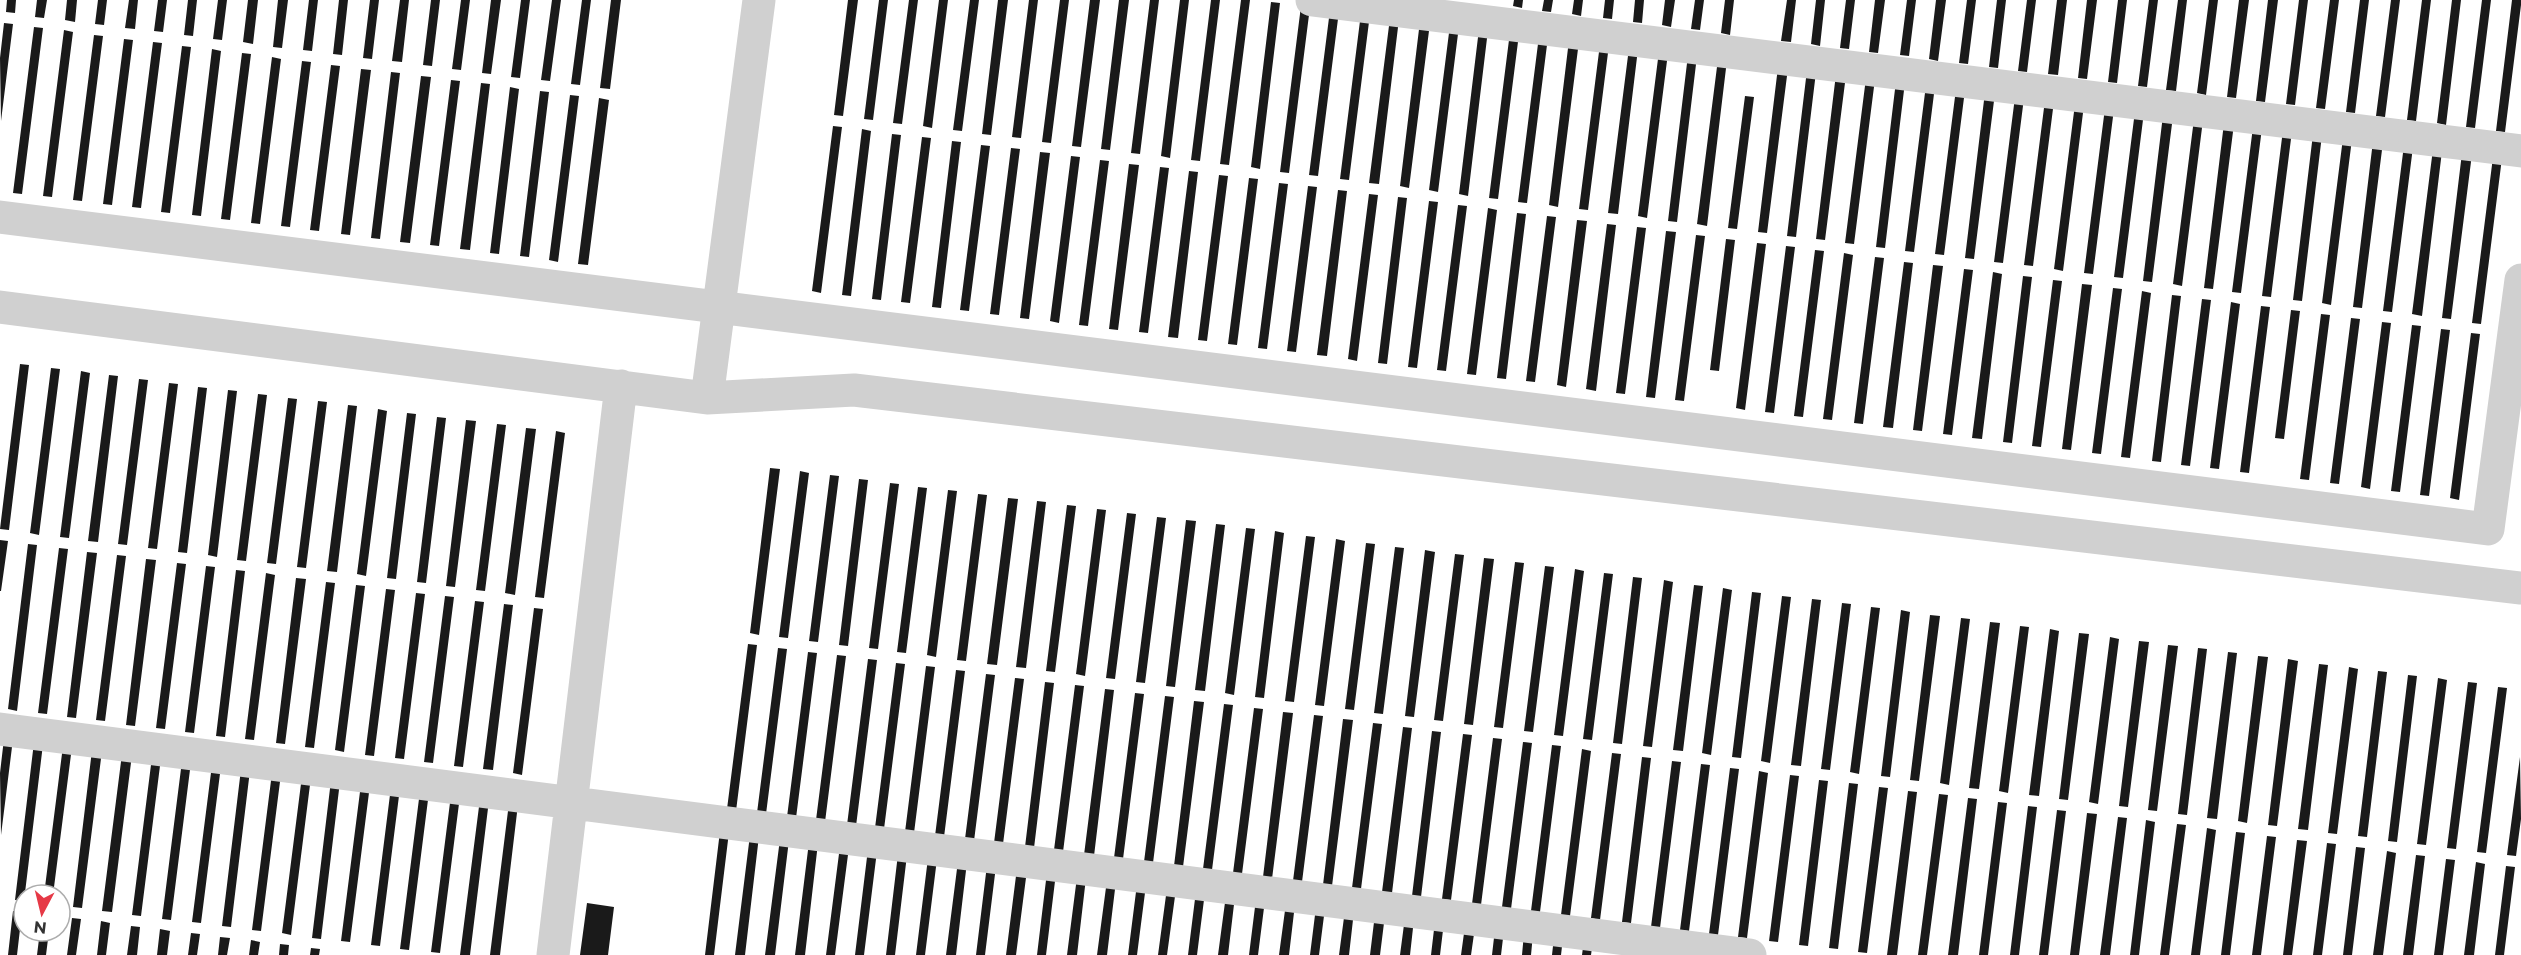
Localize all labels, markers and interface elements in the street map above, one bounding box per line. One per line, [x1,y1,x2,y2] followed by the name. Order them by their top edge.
[12,883,72,943] north arrow
[33,917,48,938] text: N

